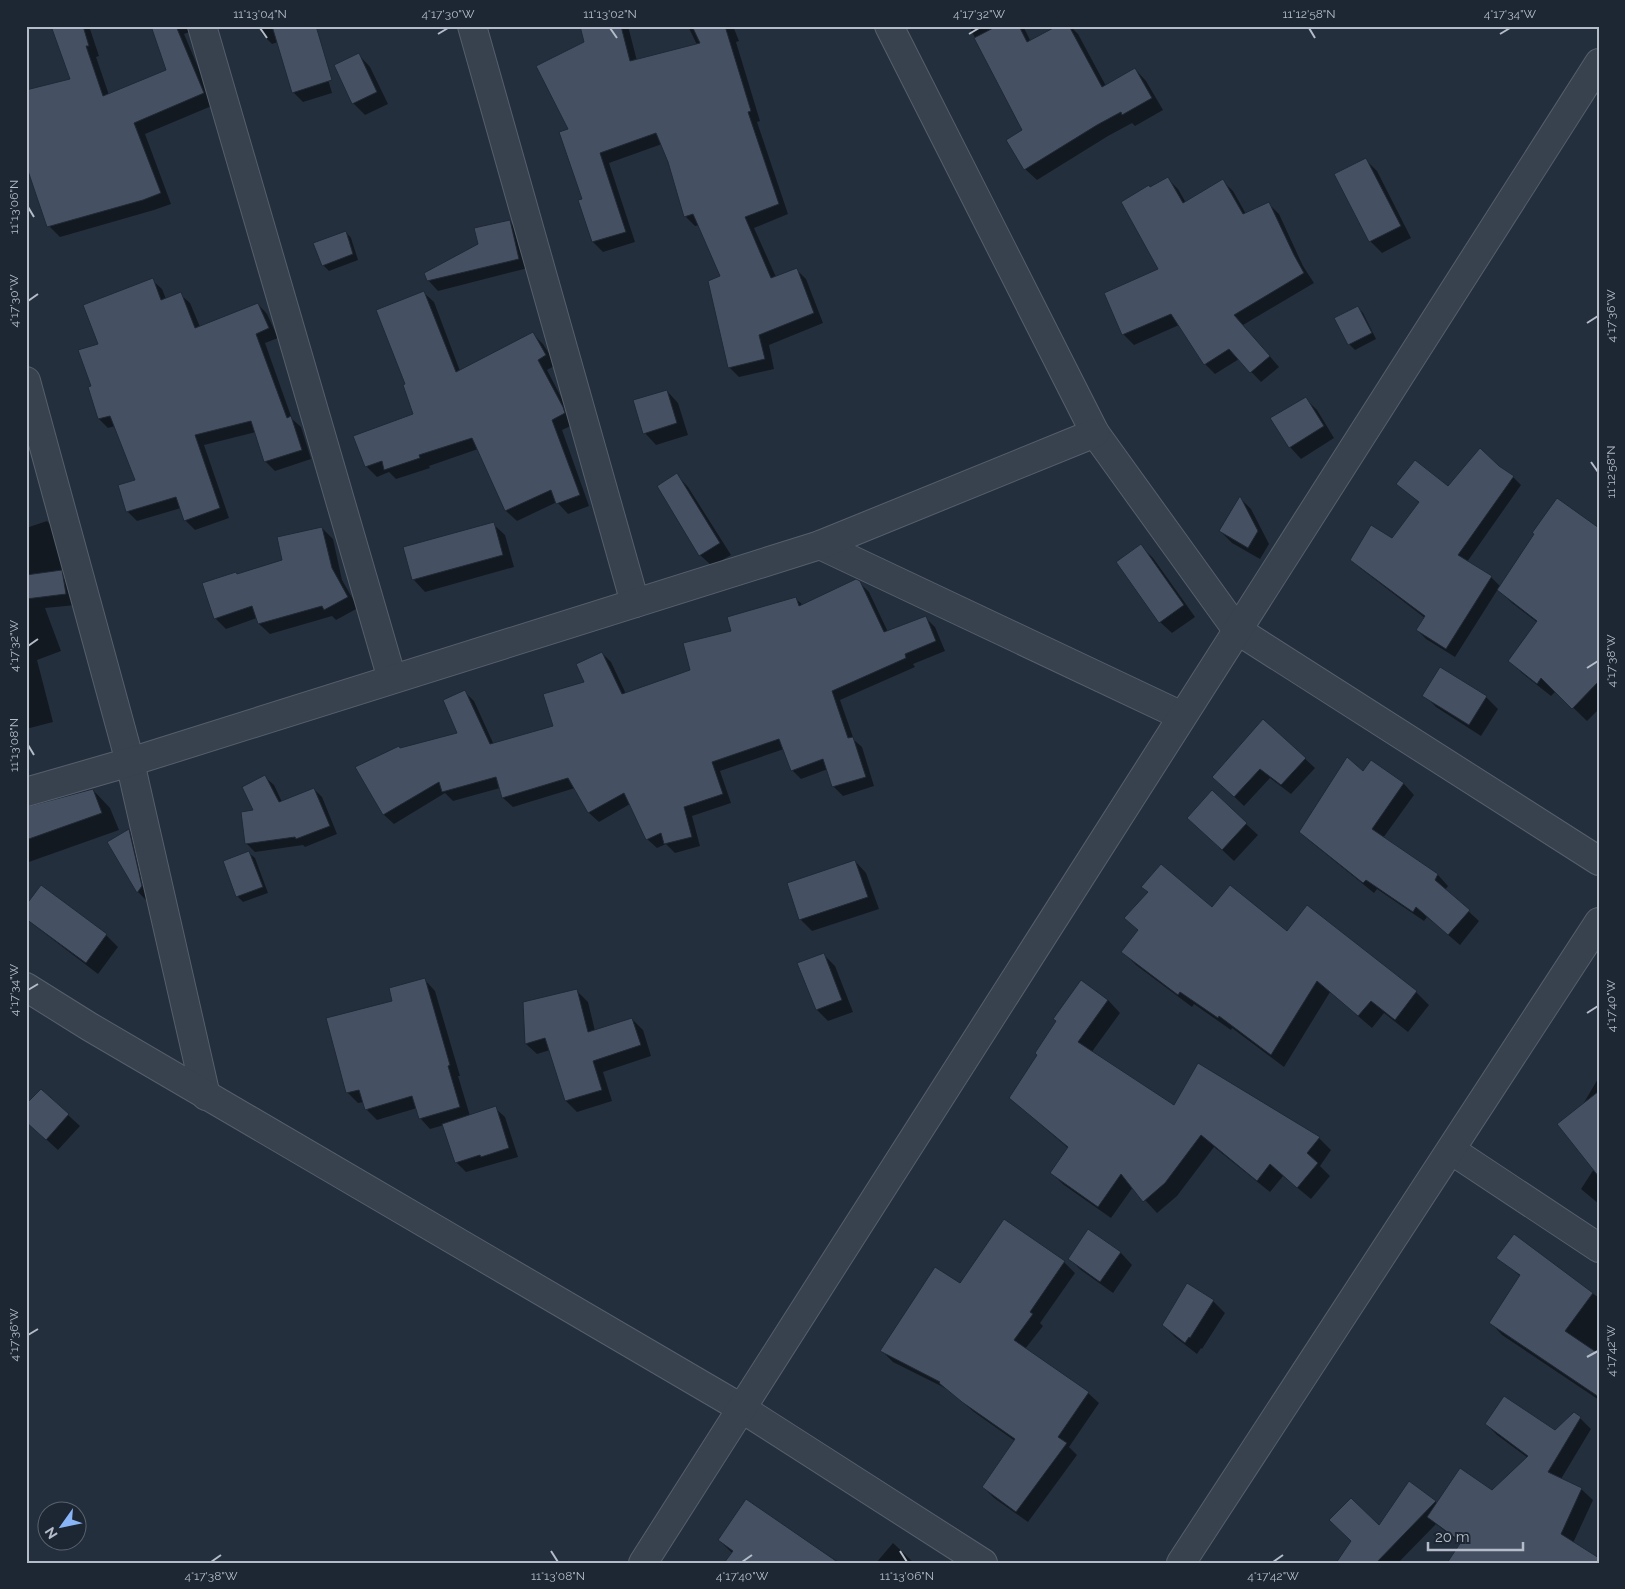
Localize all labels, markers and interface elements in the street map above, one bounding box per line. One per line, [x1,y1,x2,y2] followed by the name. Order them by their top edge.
[233,7,287,21] text: 11°13'04"N
[421,7,475,21] text: 4°17'30"W
[583,7,637,21] text: 11°13'02"N
[953,7,1005,21] text: 4°17'32"W
[1282,7,1336,21] text: 11°12'58"N
[1484,7,1537,21] text: 4°17'34"W
[7,180,21,234] text: 11°13'06"N
[7,274,21,328] text: 4°17'30"W
[1604,289,1618,343] text: 4°17'36"W
[1604,445,1618,499] text: 11°12'58"N
[7,620,21,672] text: 4°17'32"W
[1604,634,1618,687] text: 4°17'38"W
[7,718,21,772] text: 11°13'08"N
[7,963,21,1016] text: 4°17'34"W
[1604,979,1618,1032] text: 4°17'40"W
[7,1308,21,1362] text: 4°17'36"W
[1604,1325,1618,1377] text: 4°17'42"W
[38,1502,88,1552] north arrow
[1428,1519,1522,1551] scale bar
[41,1524,61,1542] text: N
[1435,1528,1470,1546] text: 20 m
[185,1569,238,1583] text: 4°17'38"W
[531,1569,585,1583] text: 11°13'08"N
[716,1569,769,1583] text: 4°17'40"W
[880,1569,934,1583] text: 11°13'06"N
[1247,1569,1299,1583] text: 4°17'42"W

